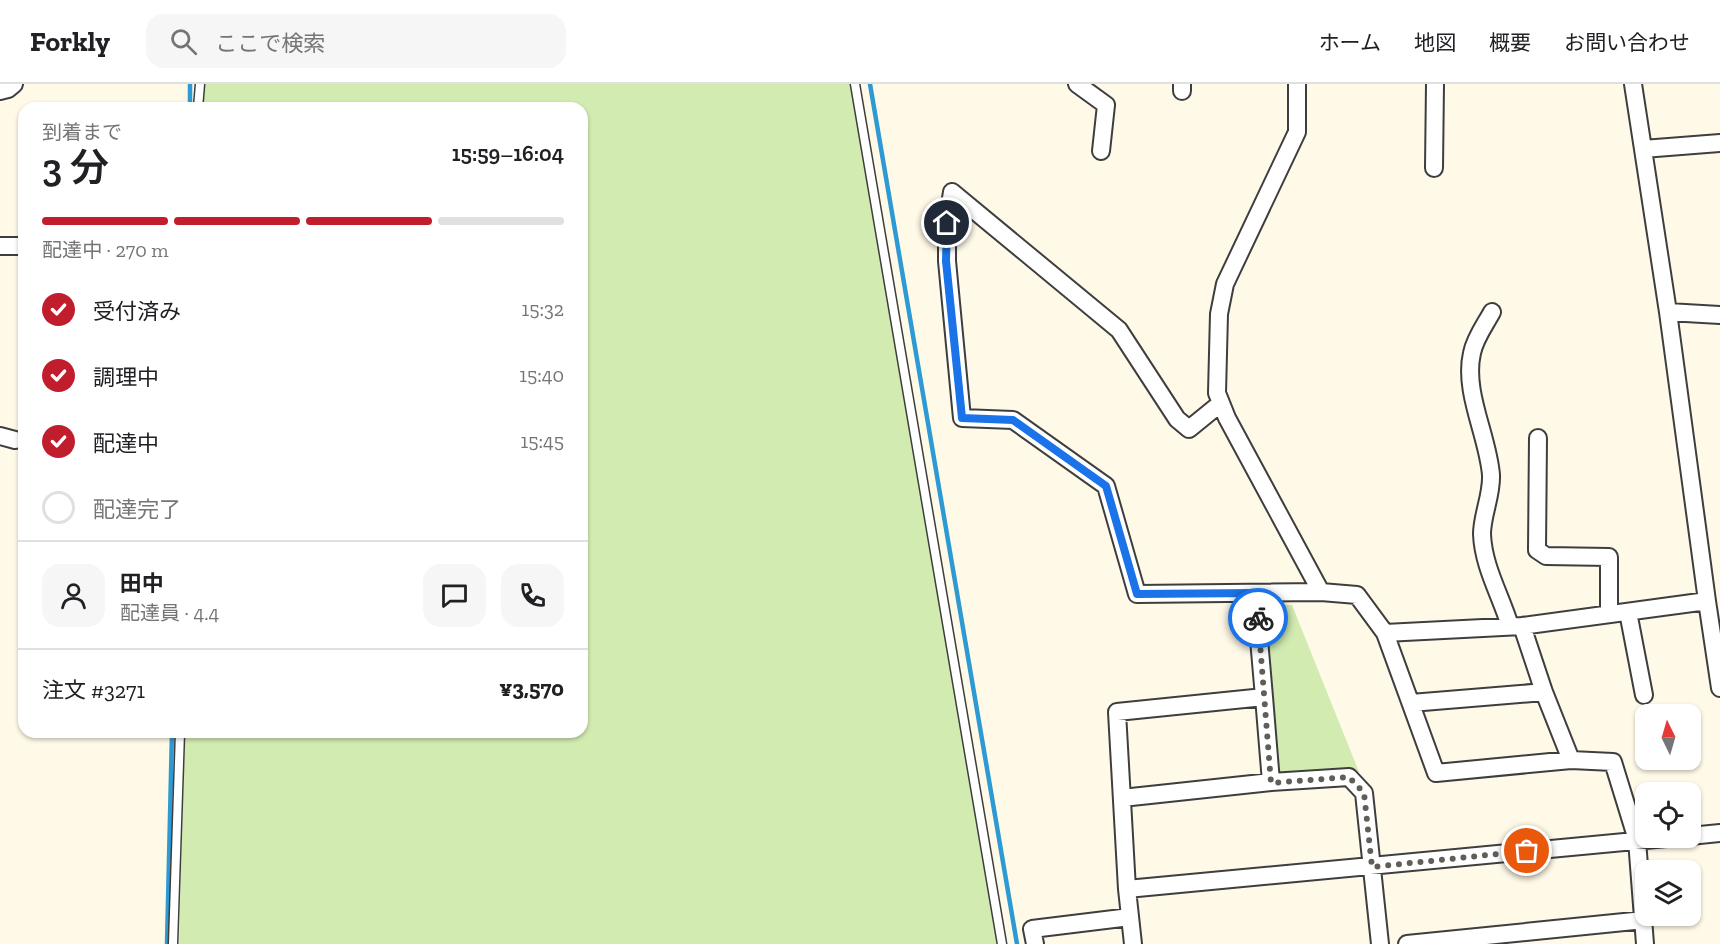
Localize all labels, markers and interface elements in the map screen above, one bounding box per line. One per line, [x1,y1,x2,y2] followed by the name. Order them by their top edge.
[146,14,566,68] search box
[30,25,110,58] text: Forkly
[167,25,200,58] icon: search
[215,30,325,57] text: ここで検索
[1319,30,1381,55] text: ホーム
[1414,30,1456,55] text: 地図
[1489,30,1531,55] text: 概要
[1564,30,1690,55] text: お問い合わせ
[42,120,122,144] text: 到着まで
[452,140,564,167] text: 15:59–16:04
[42,144,109,191] text: 3 分
[921,197,972,248] pin
[930,206,963,239] icon: home
[42,238,169,262] text: 配達中 · 270 m
[42,293,75,326] icon: check
[522,297,564,321] text: 15:32
[93,298,181,325] text: 受付済み
[42,359,75,392] icon: check
[519,363,564,387] text: 15:40
[93,364,159,391] text: 調理中
[42,425,75,458] icon: check
[521,429,564,453] text: 15:45
[93,430,159,457] text: 配達中
[93,496,181,523] text: 配達完了
[42,564,105,627] button: person
[423,564,486,627] button: chat
[501,564,564,627] button: phone
[120,570,164,597] text: 田中
[1228,588,1288,648] courier
[120,601,219,625] text: 配達員 · 4.4
[1242,602,1275,635] icon: bike
[499,675,564,702] text: ¥3,570
[42,677,145,704] text: 注文 #3271
[1635,704,1701,770] north arrow
[1635,704,1701,926] map controls
[1635,782,1701,848] button: locate
[1501,825,1552,876] pin
[1510,834,1543,867] icon: bag
[1635,860,1701,926] button: layers

